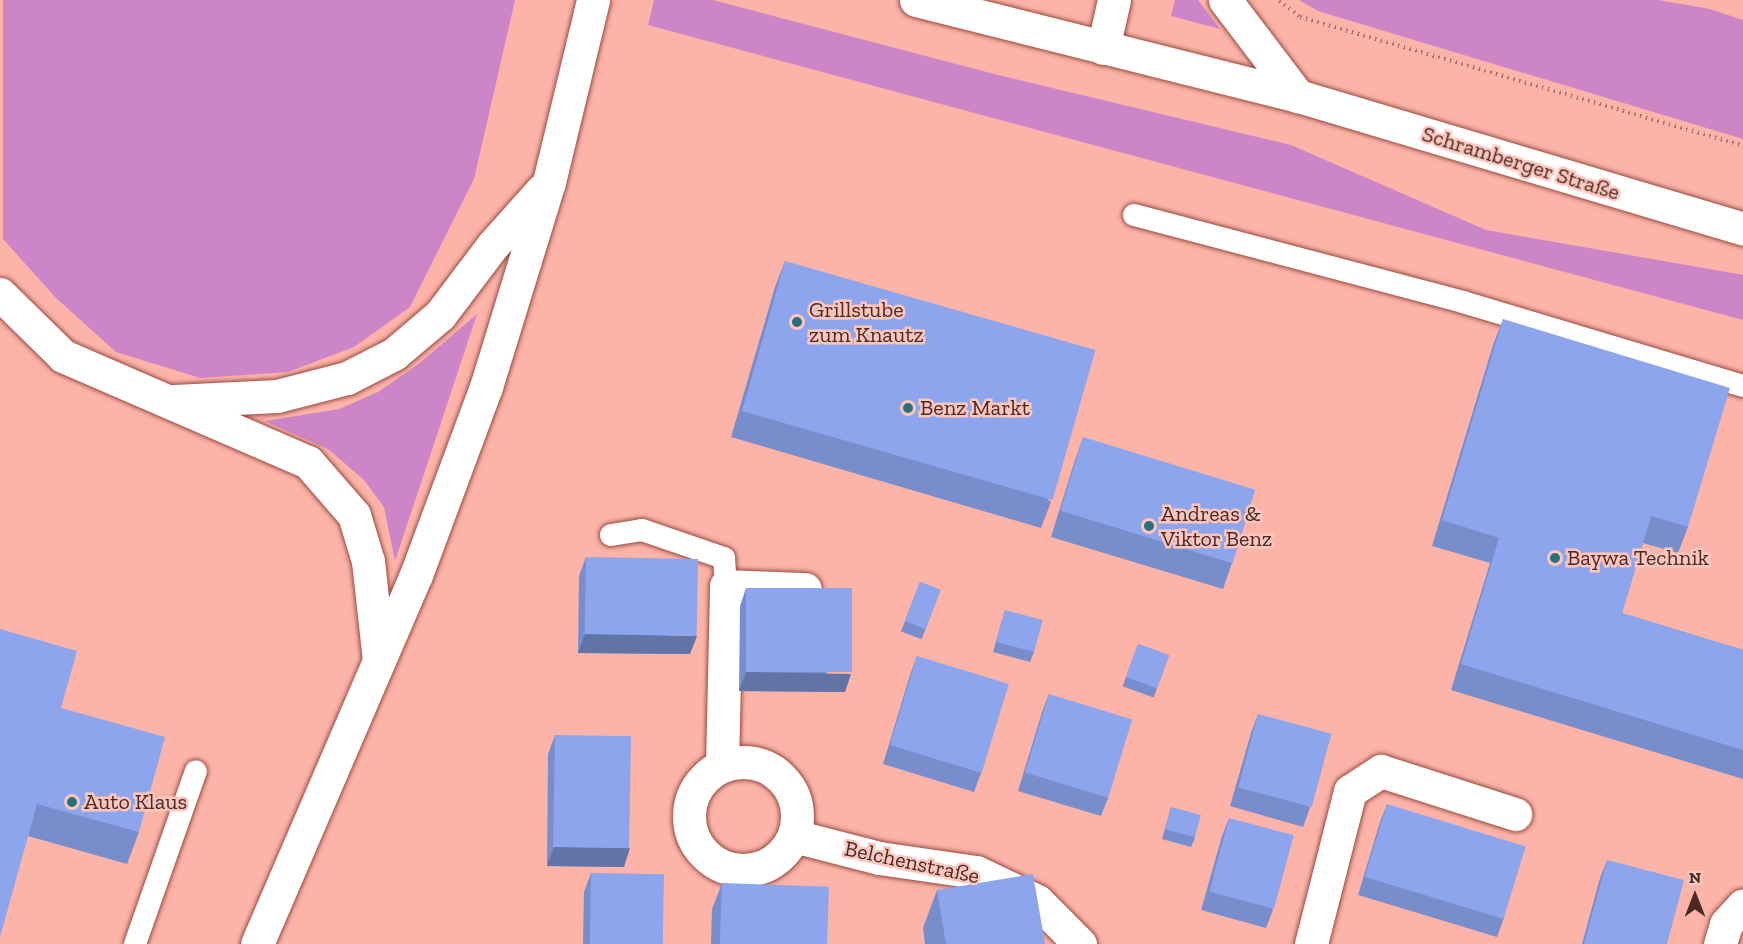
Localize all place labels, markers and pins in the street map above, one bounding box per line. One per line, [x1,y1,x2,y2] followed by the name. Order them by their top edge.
[809,296,924,348] place label: Grillstube zum Knautz
[790,315,804,329] marker: Grillstube zum Knautz
[920,395,1030,421] place label: Benz Markt
[901,401,915,415] marker: Benz Markt
[1161,500,1273,552] place label: Andreas & Viktor Benz
[1142,519,1156,533] marker: Andreas & Viktor Benz
[1567,545,1709,571] place label: Baywa Technik
[1548,551,1562,565] marker: Baywa Technik
[84,789,187,815] place label: Auto Klaus
[65,795,79,809] marker: Auto Klaus

